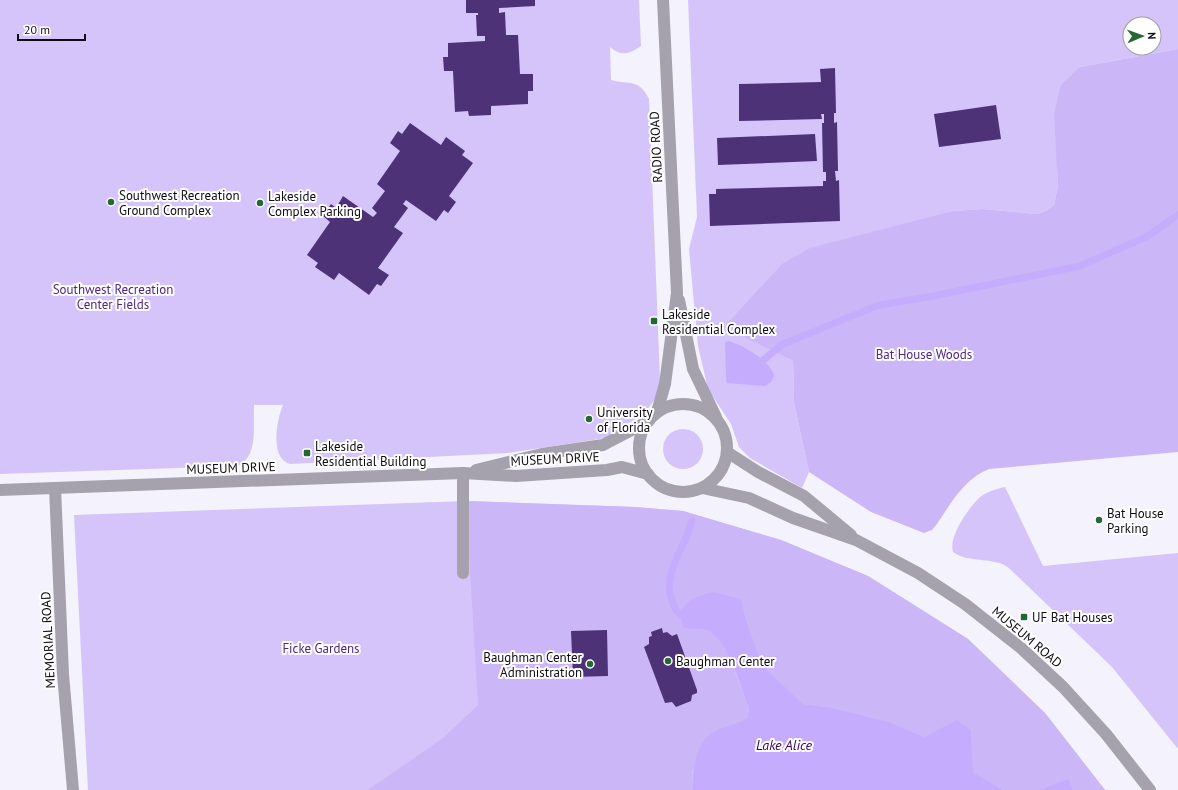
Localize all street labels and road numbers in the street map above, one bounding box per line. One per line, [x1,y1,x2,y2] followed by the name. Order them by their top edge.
[646,111,666,183] street label: RADIO ROAD
[510,448,600,470] street label: MUSEUM DRIVE
[186,458,276,478] street label: MUSEUM DRIVE
[37,591,59,689] street label: MEMORIAL ROAD
[988,603,1066,671] street label: MUSEUM ROAD

